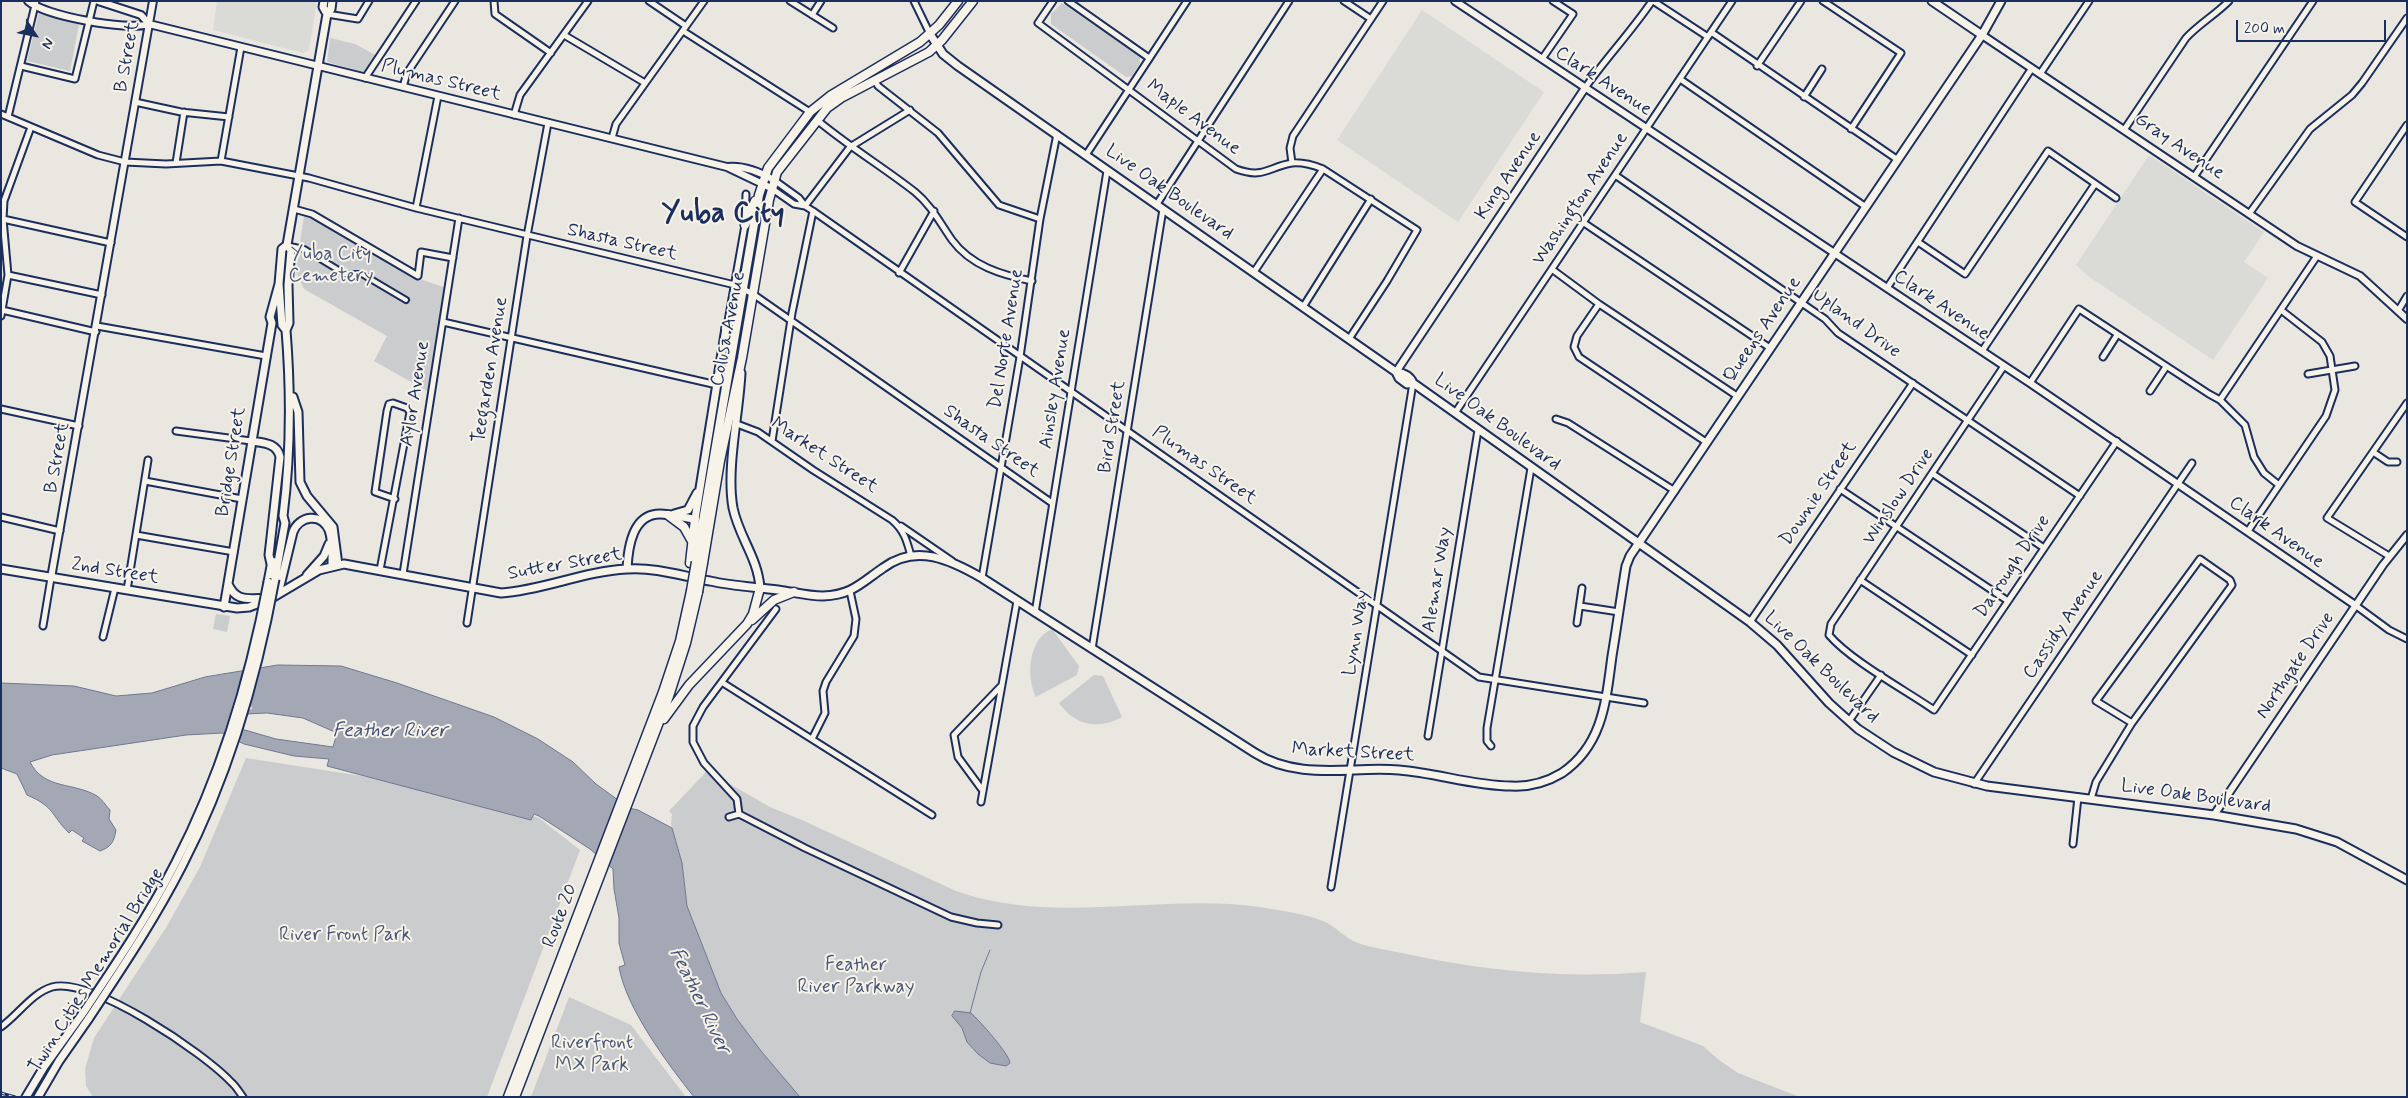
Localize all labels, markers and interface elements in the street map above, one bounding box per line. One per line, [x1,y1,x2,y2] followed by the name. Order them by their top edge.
[10,10,60,60] north arrow
[2238,10,2388,42] scale bar
[2244,19,2285,39] text: 200 m
[111,20,145,94] street label: B Street
[37,34,58,52] text: N
[1550,42,1656,122] street label: Clark Avenue
[379,55,503,107] street label: Plumas Street
[1141,75,1245,161] street label: Maple Avenue
[2130,109,2228,185] street label: Gray Avenue
[1471,127,1547,225] street label: King Avenue
[1528,128,1634,270] street label: Washington Avenue
[1101,140,1237,246] street label: Live Oak Boulevard
[662,198,784,232] district label: Yuba City
[565,219,679,267] street label: Shasta Street
[289,244,373,288] park label: Yuba City Cemetery
[1889,266,1993,346] street label: Clark Avenue
[985,267,1029,411] street label: Del Norte Avenue
[707,270,751,388] street label: Colusa Avenue
[1719,273,1807,387] street label: Queens Avenue
[1807,284,1905,364] street label: Upland Drive
[468,295,514,445] street label: Teegarden Avenue
[1035,327,1077,451] street label: Ainsley Avenue
[396,339,436,449] street label: Aylor Avenue
[1429,369,1565,477] street label: Live Oak Boulevard
[1094,379,1132,475] street label: Bird Street
[938,400,1044,484] street label: Shasta Street
[212,406,252,518] street label: Bridge Street
[766,413,882,499] street label: Market Street
[41,421,75,495] street label: B Street
[1147,422,1261,510] street label: Plumas Street
[1776,437,1862,551] street label: Downie Street
[1858,444,1940,550] street label: Winslow Drive
[2224,492,2328,574] street label: Clark Avenue
[1970,511,2056,623] street label: Darrough Drive
[1418,526,1458,634] street label: Alemar Way
[506,544,624,586] street label: Sutter Street
[70,554,160,590] street label: 2nd Street
[2019,566,2109,684] street label: Cassidy Avenue
[1339,589,1375,677] street label: Lynn Way
[1759,607,1883,729] street label: Live Oak Boulevard
[2252,608,2340,724] street label: Northgate Drive
[333,720,447,744] water label: Feather River
[1291,738,1415,768] street label: Market Street
[2120,775,2272,819] street label: Live Oak Boulevard
[25,864,169,1078] street label: Twin Cities Memorial Bridge
[538,881,584,951] street label: Route 20
[279,925,411,947] park label: River Front Park
[663,944,735,1058] water label: Feather River
[797,955,915,999] park label: Feather River Parkway
[551,1033,633,1077] park label: Riverfront MX Park

